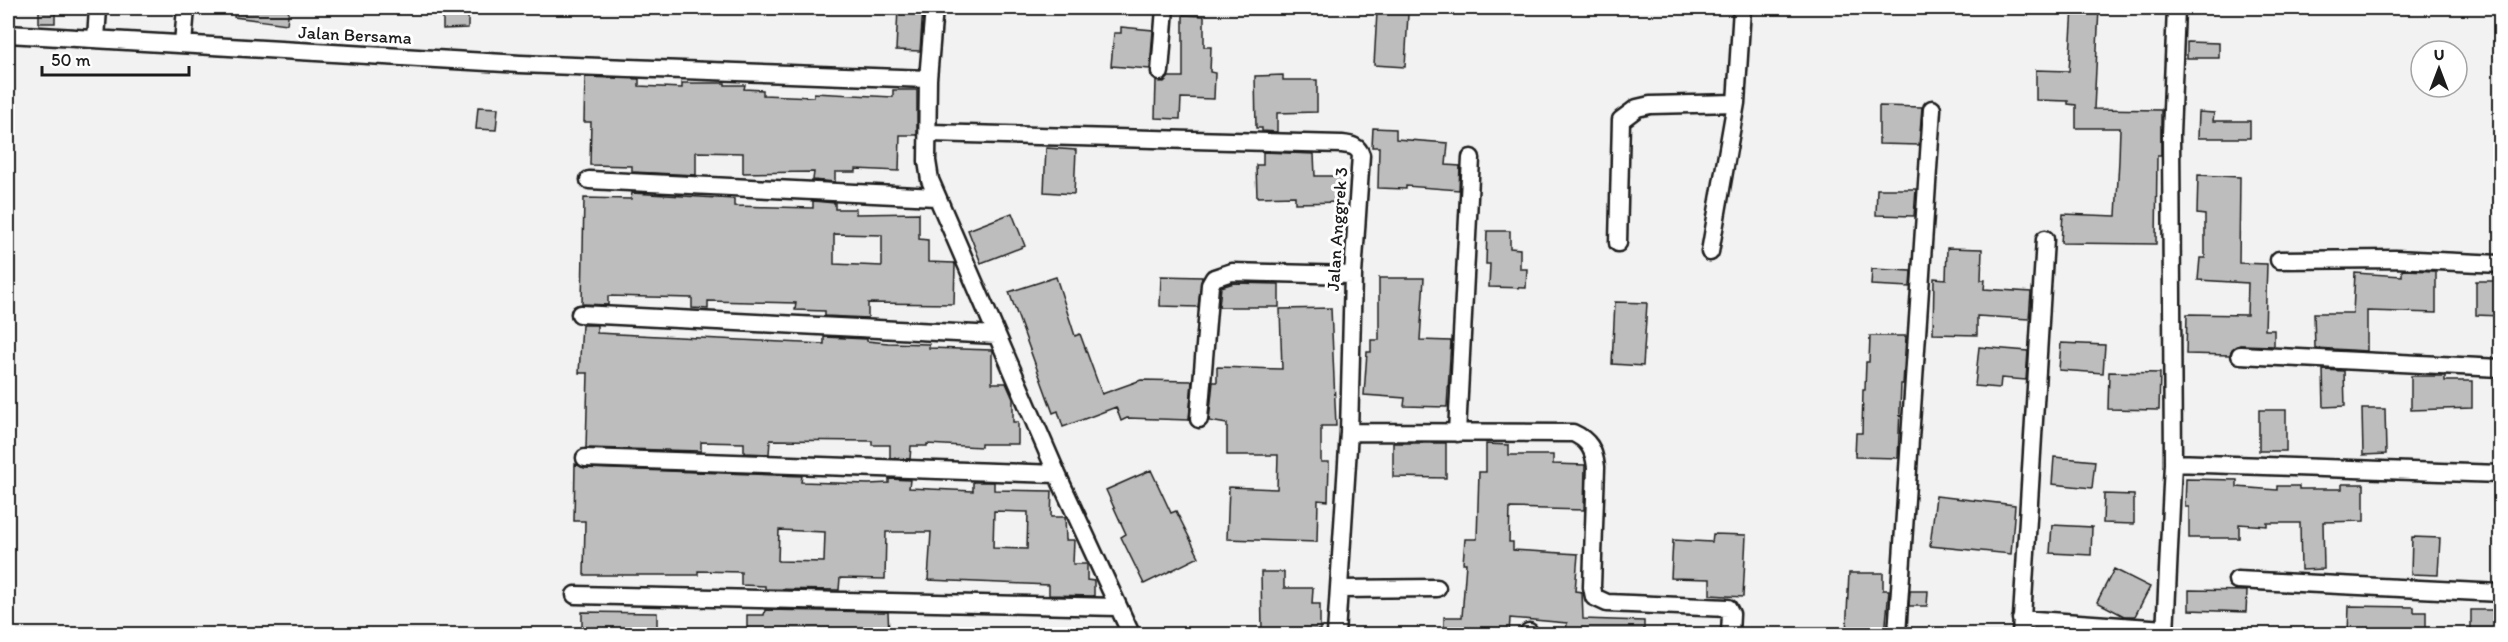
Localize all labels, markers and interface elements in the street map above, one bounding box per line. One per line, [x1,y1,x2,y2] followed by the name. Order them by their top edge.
[298,21,412,49] street label: Jalan Bersama
[42,39,189,77] scale bar
[2409,39,2469,99] north arrow
[2434,45,2444,64] text: U
[51,49,91,71] text: 50 m
[1322,166,1352,292] street label: Jalan Anggrek 3

